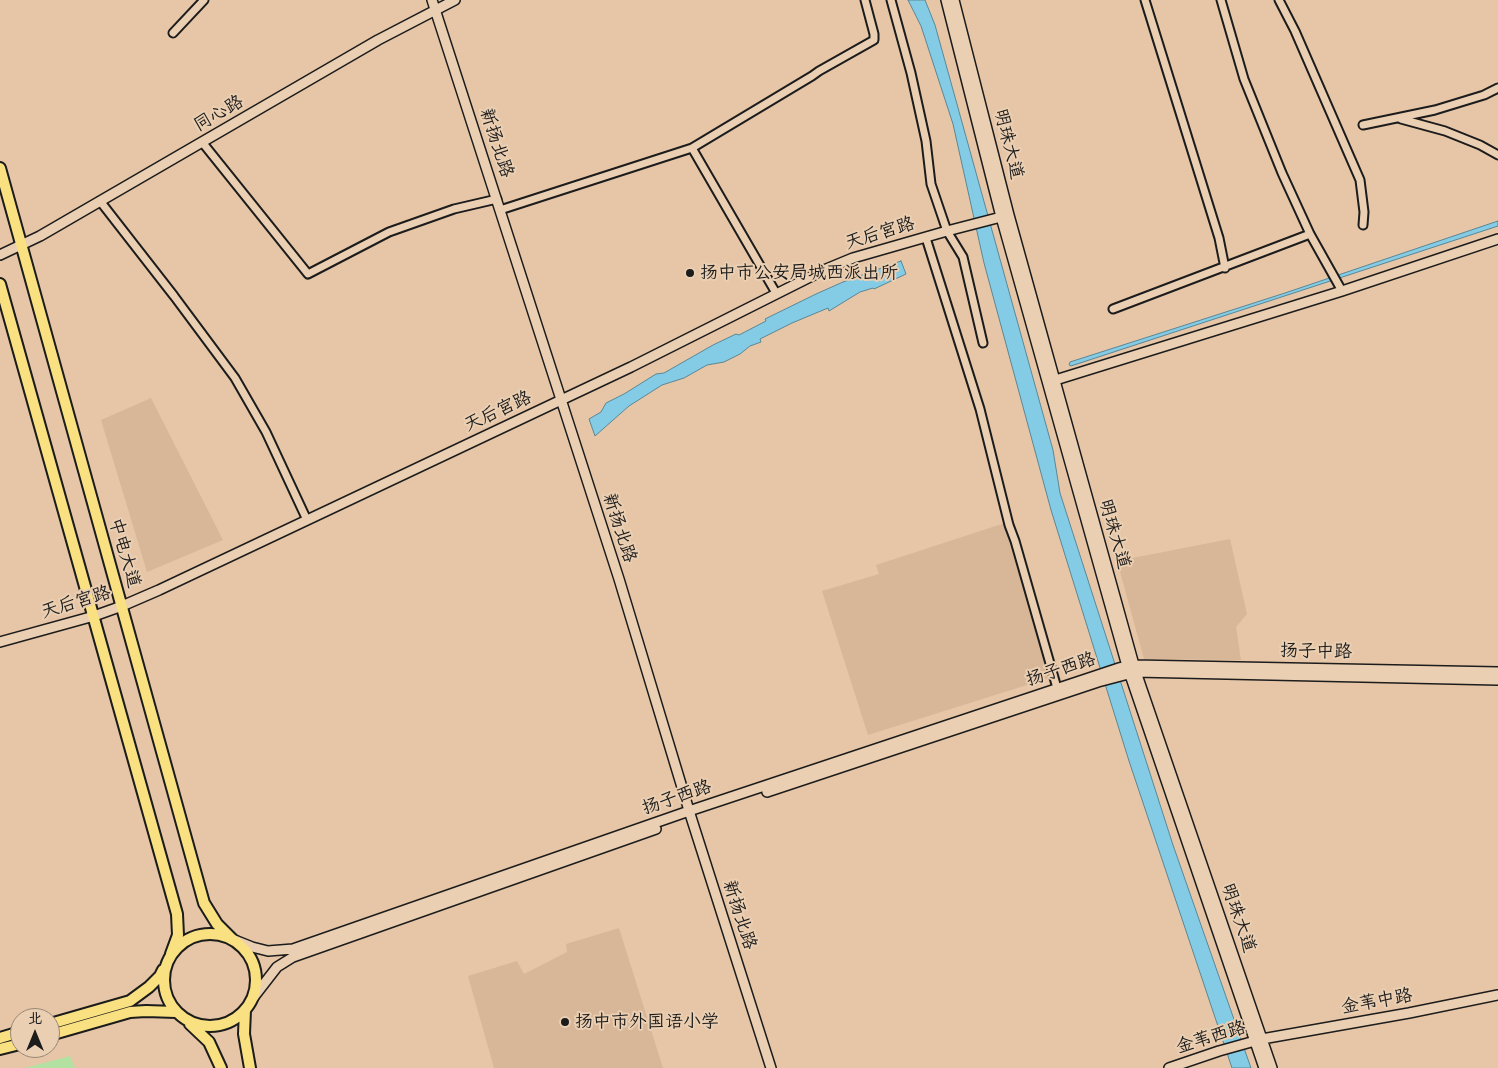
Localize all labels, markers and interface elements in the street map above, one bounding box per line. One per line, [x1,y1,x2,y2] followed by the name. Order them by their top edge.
[190,91,248,137] street label: 同心路
[475,105,517,181] street label: 新扬北路
[989,106,1027,182] street label: 明珠大道
[842,213,918,255] street label: 天后宫路
[700,262,898,284] place label: 扬中市公安局城西派出所
[684,267,696,279] marker: 扬中市公安局城西派出所
[461,387,535,437] street label: 天后宫路
[598,490,640,566] street label: 新扬北路
[1094,496,1134,572] street label: 明珠大道
[104,515,144,591] street label: 中电大道
[38,582,114,624] street label: 天后宫路
[1280,641,1352,663] street label: 扬子中路
[1023,649,1099,691] street label: 扬子西路
[639,776,715,820] street label: 扬子西路
[718,877,760,953] street label: 新扬北路
[1216,880,1260,956] street label: 明珠大道
[1340,985,1414,1019] street label: 金苇中路
[28,1006,42,1031] text: 北
[10,1008,60,1058] north arrow
[575,1011,719,1033] place label: 扬中市外国语小学
[559,1016,571,1028] marker: 扬中市外国语小学
[1173,1017,1249,1059] street label: 金苇西路

